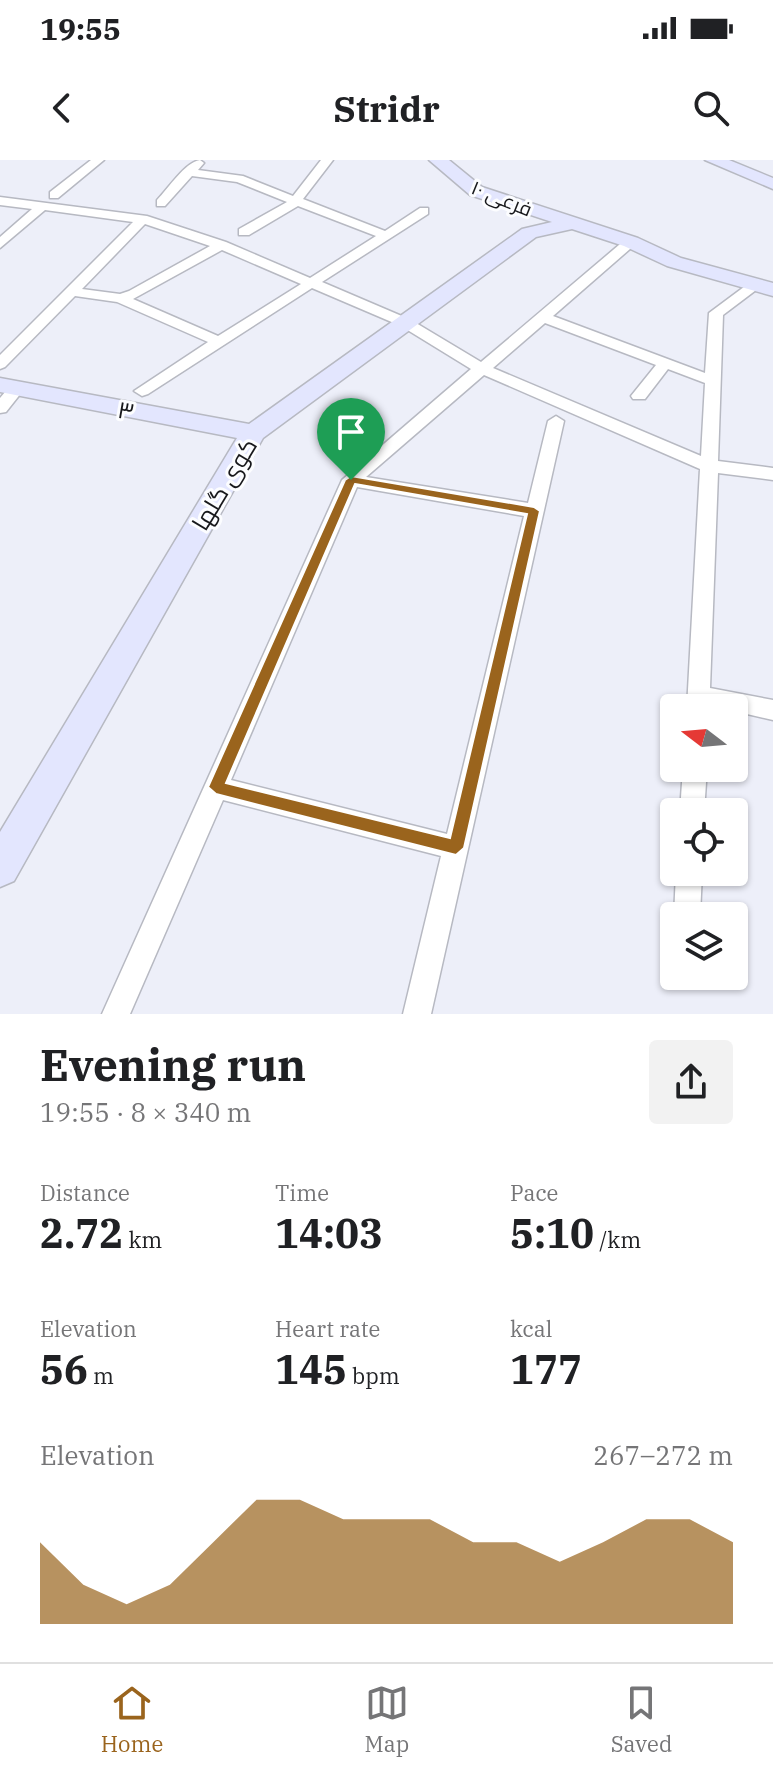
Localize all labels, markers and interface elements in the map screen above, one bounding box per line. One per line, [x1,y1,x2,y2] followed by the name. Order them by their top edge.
[40,9,121,48] text: 19:55
[333,85,440,132] text: Stridr
[40,86,84,130] icon: back
[689,86,733,130] icon: search
[468,174,536,222] street label: فرعی ۱۰
[115,393,137,427] street label: ۳
[317,398,385,480] pin
[329,410,373,454] icon: arrive
[184,432,264,536] street label: کوی گلها
[660,694,748,782] north arrow
[660,694,748,990] map controls
[660,798,748,886] button: locate
[660,902,748,990] button: layers
[40,1036,306,1093] text: Evening run
[649,1040,733,1124] button: share
[40,1095,251,1129] text: 19:55 · 8 × 340 m
[40,1178,130,1207] text: Distance
[275,1178,329,1207] text: Time
[510,1178,558,1207] text: Pace
[40,1207,123,1259] text: 2.72
[275,1207,383,1259] text: 14:03
[510,1207,594,1259] text: 5:10
[123,1225,162,1254] text: km
[594,1225,641,1254] text: /km
[40,1314,137,1343] text: Elevation
[275,1314,380,1343] text: Heart rate
[510,1314,552,1343] text: kcal
[40,1343,88,1395] text: 56
[275,1343,347,1395] text: 145
[510,1343,582,1395] text: 177
[88,1361,114,1390] text: m
[347,1361,400,1390] text: bpm
[40,1438,155,1472] text: Elevation
[593,1438,733,1472] text: 267–272 m
[101,1681,163,1758] tab: Home
[365,1681,409,1758] tab: Map
[611,1681,672,1758] tab: Saved

